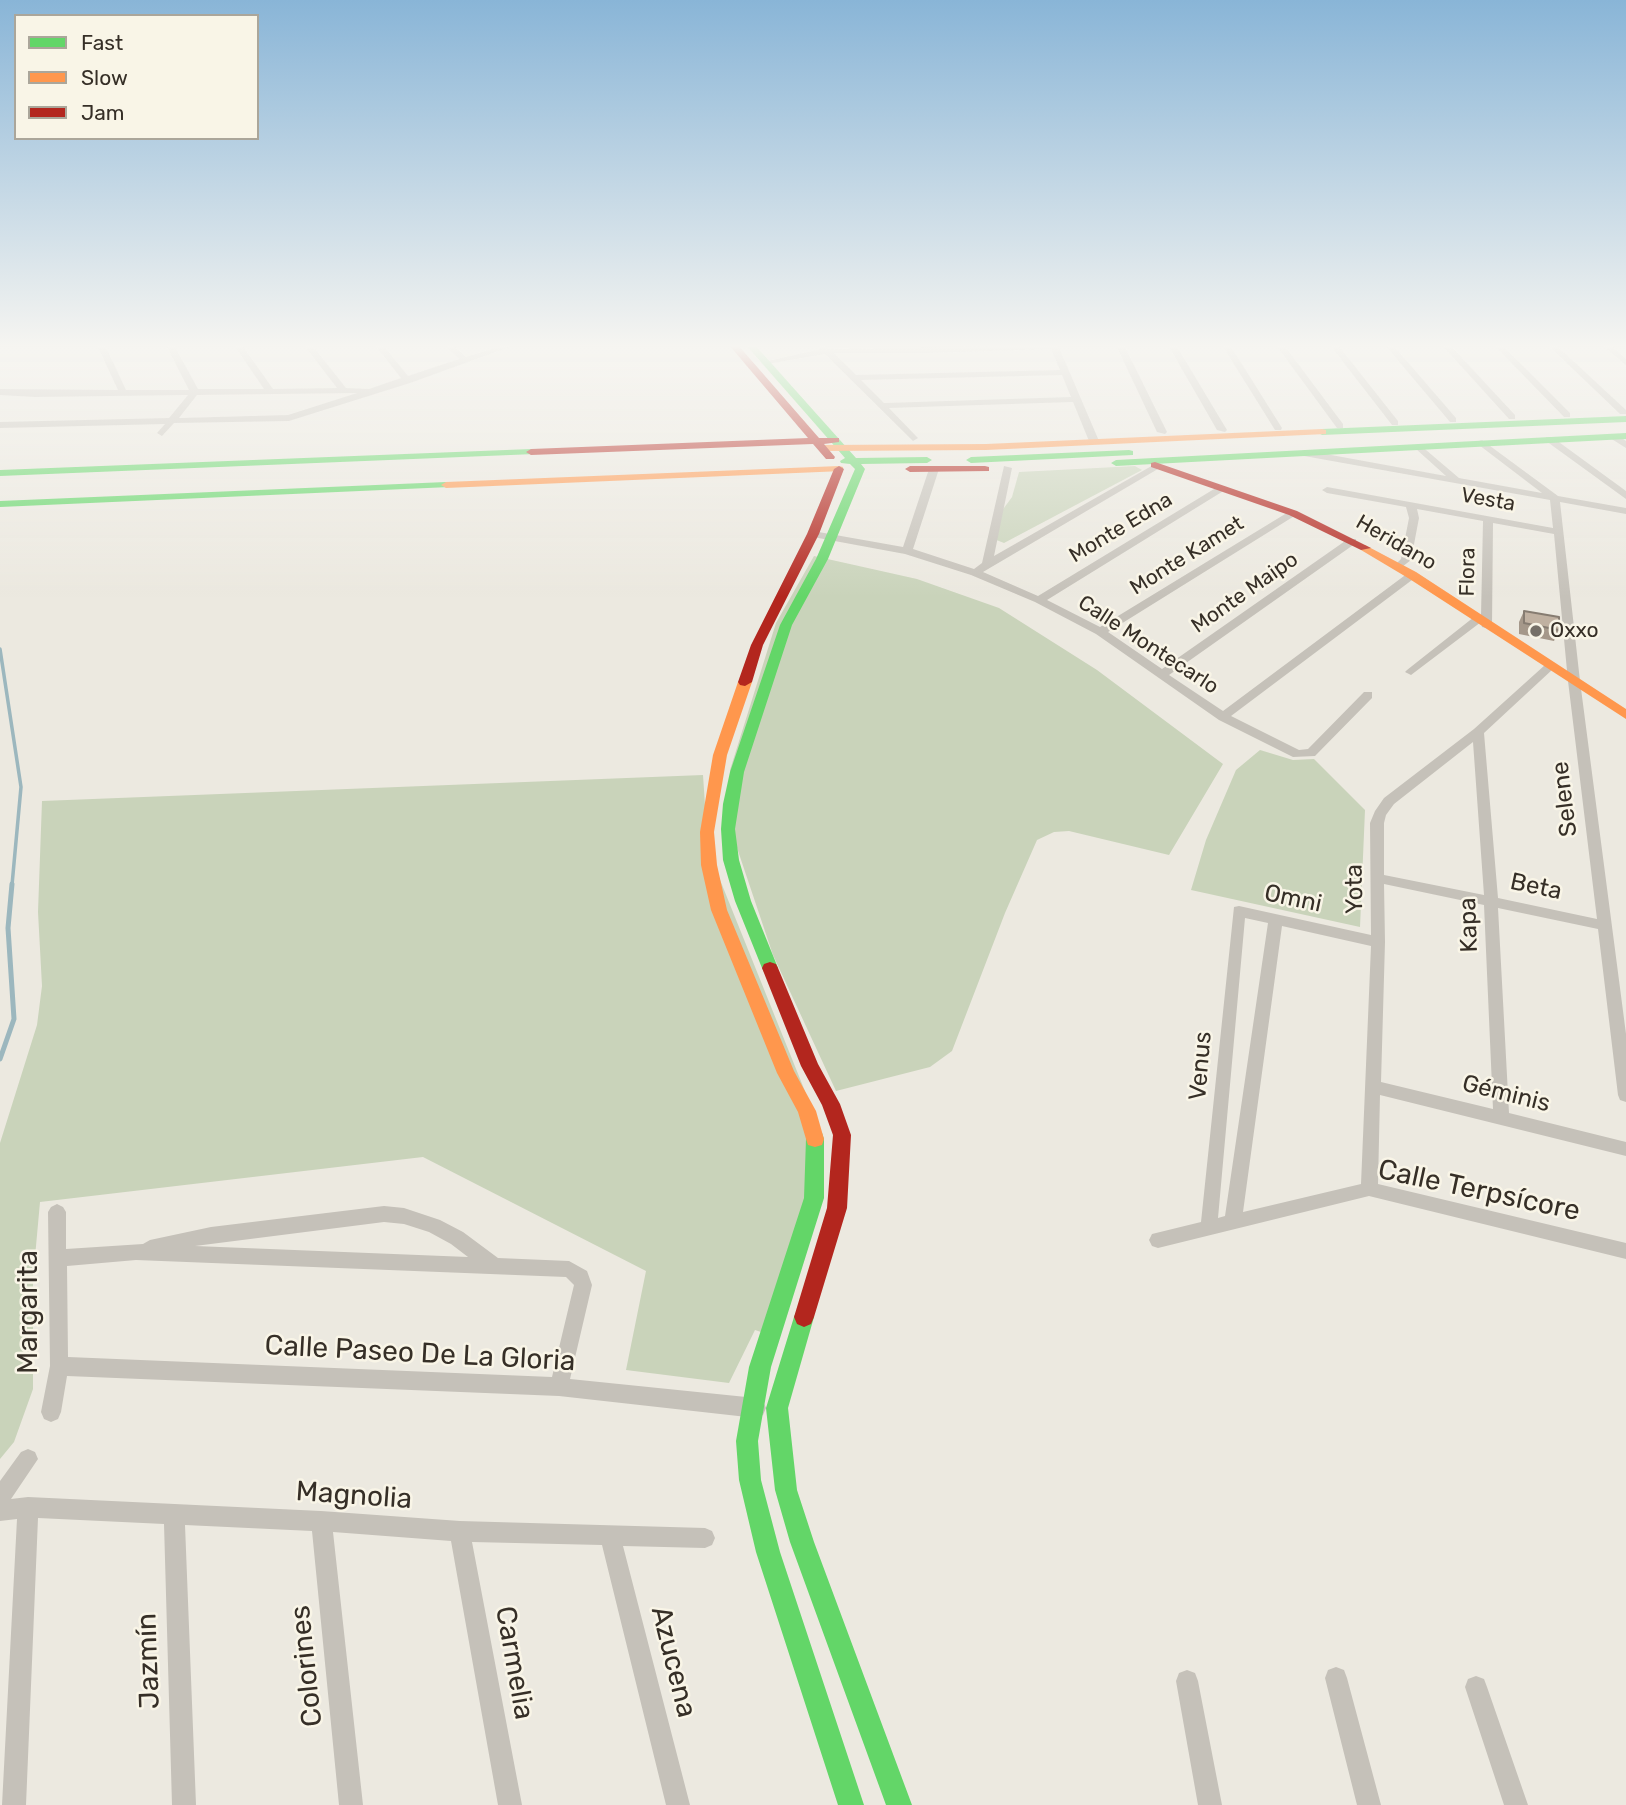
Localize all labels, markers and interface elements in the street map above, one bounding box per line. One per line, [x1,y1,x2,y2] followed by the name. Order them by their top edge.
[14,14,259,140] legend
[81,30,123,55] text: Fast
[81,65,128,90] text: Slow
[81,100,125,125] text: Jam
[1459,483,1517,517] street label: Vesta
[1065,487,1177,569] street label: Monte Edna
[1351,510,1441,576] street label: Heridano
[1126,511,1248,601] street label: Monte Kamet
[1187,547,1303,639] street label: Monte Maipo
[1455,547,1481,597] street label: Flora
[1073,590,1223,700] street label: Calle Montecarlo
[1550,618,1599,644] place label: Oxxo
[1528,623,1544,639] marker: Oxxo
[1546,760,1584,838] street label: Selene
[1340,864,1370,914] street label: Yota
[1508,868,1564,906] street label: Beta
[1262,879,1324,919] street label: Omni
[1454,897,1484,953] street label: Kapa
[1184,1030,1218,1102] street label: Venus
[1459,1069,1553,1119] street label: Géminis
[1375,1153,1583,1229] street label: Calle Terpsícore
[12,1250,46,1374] street label: Margarita
[264,1329,576,1379] street label: Calle Paseo De La Gloria
[295,1475,413,1517] street label: Magnolia
[643,1603,703,1721] street label: Azucena
[284,1604,330,1728] street label: Colorines
[488,1604,540,1722] street label: Carmelia
[131,1612,167,1710] street label: Jazmín

